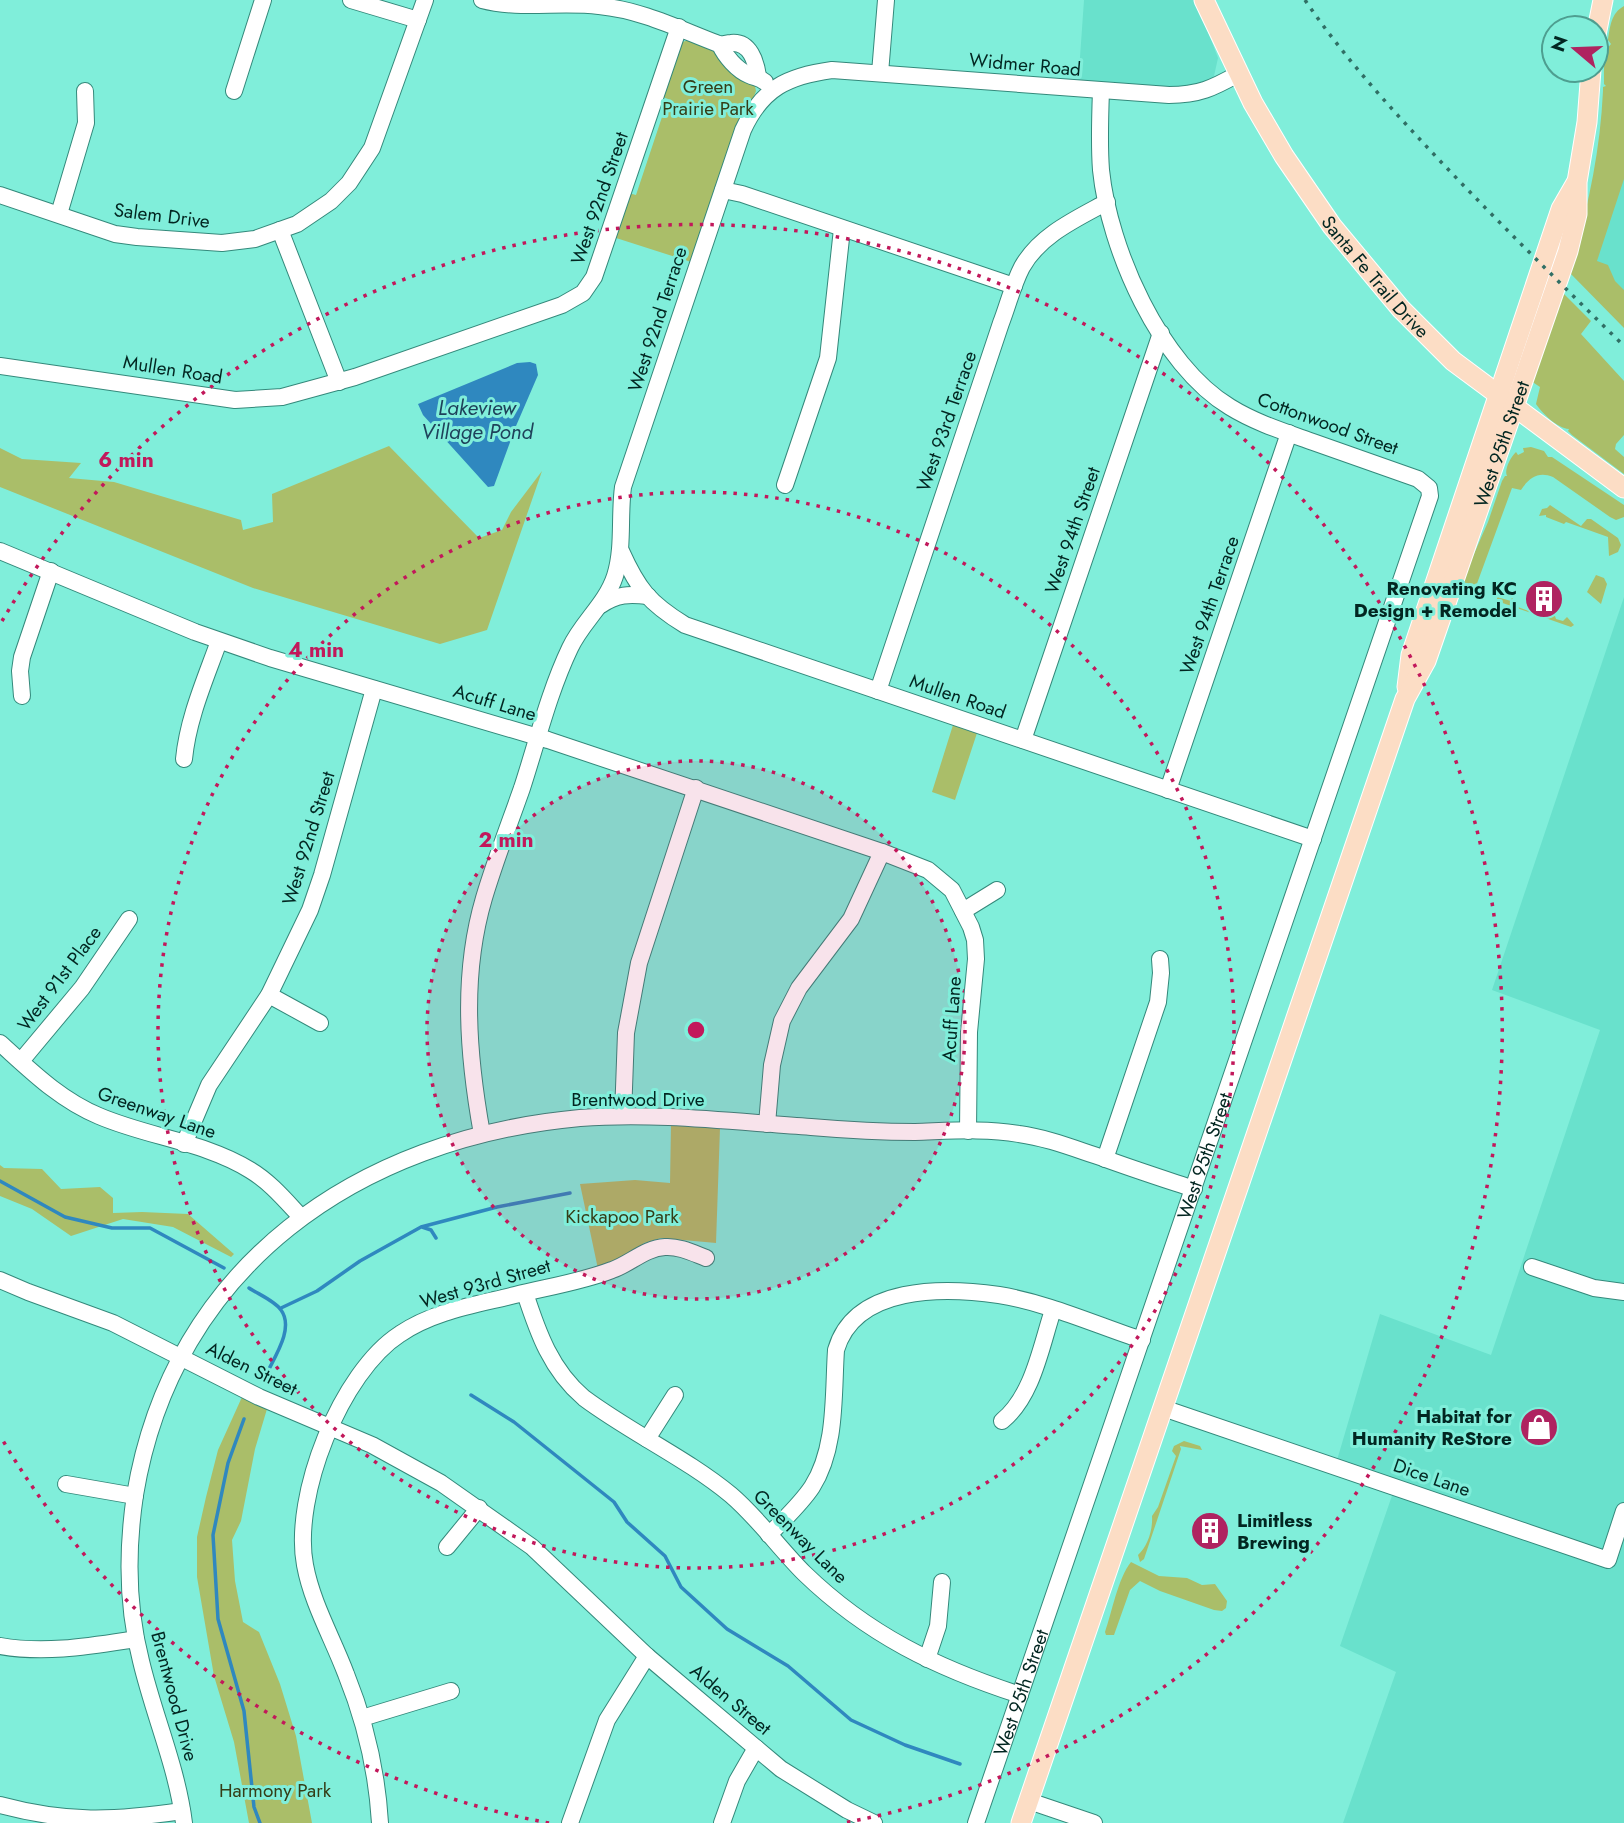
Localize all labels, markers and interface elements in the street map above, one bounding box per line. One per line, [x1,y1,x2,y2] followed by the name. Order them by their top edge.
[1540,14,1610,84] north arrow
[1544,32,1575,55] text: N
[968,46,1082,83] street label: Widmer Road
[662,73,754,122] park label: Green Prairie Park
[564,128,635,268] street label: West 92nd Street
[112,196,212,235] street label: Salem Drive
[1315,210,1435,344] street label: Santa Fe Trail Drive
[621,243,694,395] street label: West 92nd Terrace
[910,347,983,495] street label: West 93rd Terrace
[121,348,225,391] street label: Mullen Road
[1467,377,1536,511] street label: West 95th Street
[1254,385,1402,462] street label: Cottonwood Street
[421,393,534,447] water label: Lakeview Village Pond
[98,445,154,475] text: 6 min
[1038,463,1107,597] street label: West 94th Street
[1173,532,1246,678] street label: West 94th Terrace
[1354,575,1517,624] place label: Renovating KC Design + Remodel
[1523,578,1565,620] building icon: Renovating KC Design + Remodel
[288,635,344,665] text: 4 min
[906,667,1010,726] street label: Mullen Road
[450,677,540,728] street label: Acuff Lane
[275,768,342,908] street label: West 92nd Street
[478,825,534,855] text: 2 min
[11,920,108,1036] street label: West 91st Place
[935,975,968,1063] street label: Acuff Lane
[684,1018,708,1042] centre of rings
[94,1080,220,1145] street label: Greenway Lane
[571,1086,705,1113] street label: Brentwood Drive
[1170,1089,1239,1223] street label: West 95th Street
[565,1203,679,1230] park label: Kickapoo Park
[417,1252,554,1315] street label: West 93rd Street
[202,1335,302,1402] street label: Alden Street
[1352,1403,1512,1452] place label: Habitat for Humanity ReStore
[1518,1406,1560,1448] shop icon: Habitat for Humanity ReStore
[1390,1452,1474,1503] street label: Dice Lane
[747,1483,854,1590] street label: Greenway Lane
[1237,1507,1313,1556] place label: Limitless Brewing
[1189,1510,1231,1552] building icon: Limitless Brewing
[987,1625,1055,1760] street label: West 95th Street
[144,1628,205,1764] street label: Brentwood Drive
[684,1657,777,1742] street label: Alden Street
[219,1777,332,1804] park label: Harmony Park

